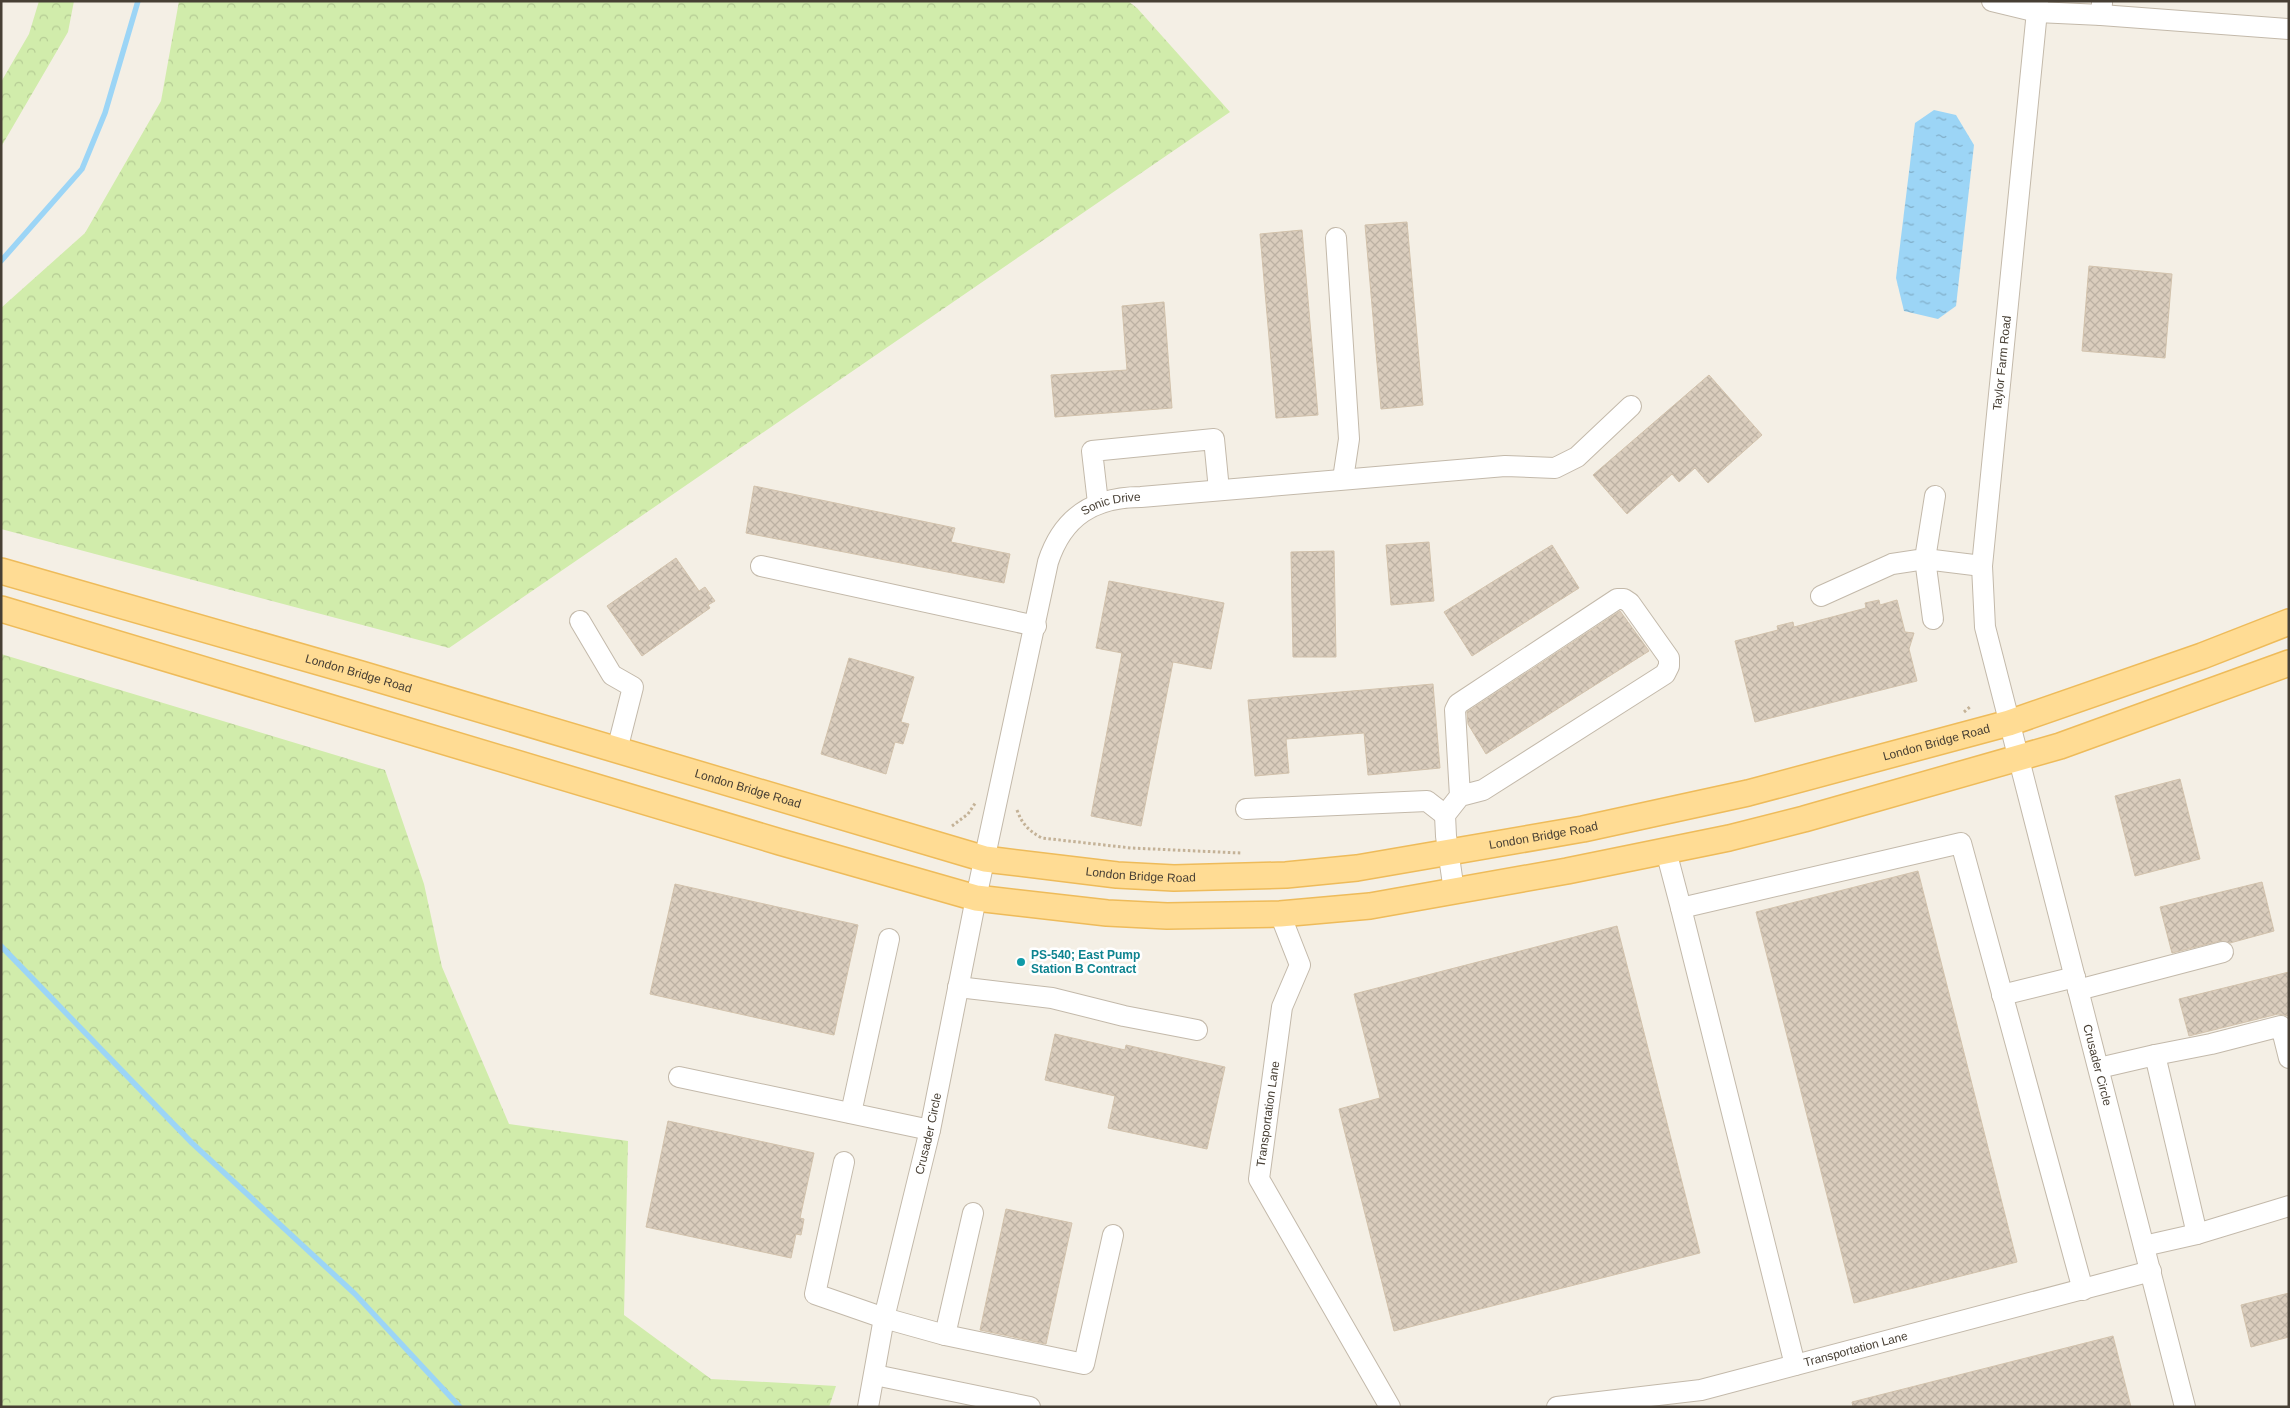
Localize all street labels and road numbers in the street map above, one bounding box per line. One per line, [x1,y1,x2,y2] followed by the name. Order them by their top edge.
[1990,315,2014,411] street label: Taylor Farm Road
[1078,490,1141,518] street label: Sonic Drive
[304,651,414,696] street label: London Bridge Road
[1881,721,1991,764] street label: London Bridge Road
[693,766,803,811] street label: London Bridge Road
[1488,819,1599,852] street label: London Bridge Road
[1085,864,1196,885] street label: London Bridge Road
[2080,1023,2115,1107] street label: Crusader Circle
[1254,1060,1282,1168] street label: Transportation Lane
[912,1091,944,1176] street label: Crusader Circle
[1802,1329,1910,1370] street label: Transportation Lane

